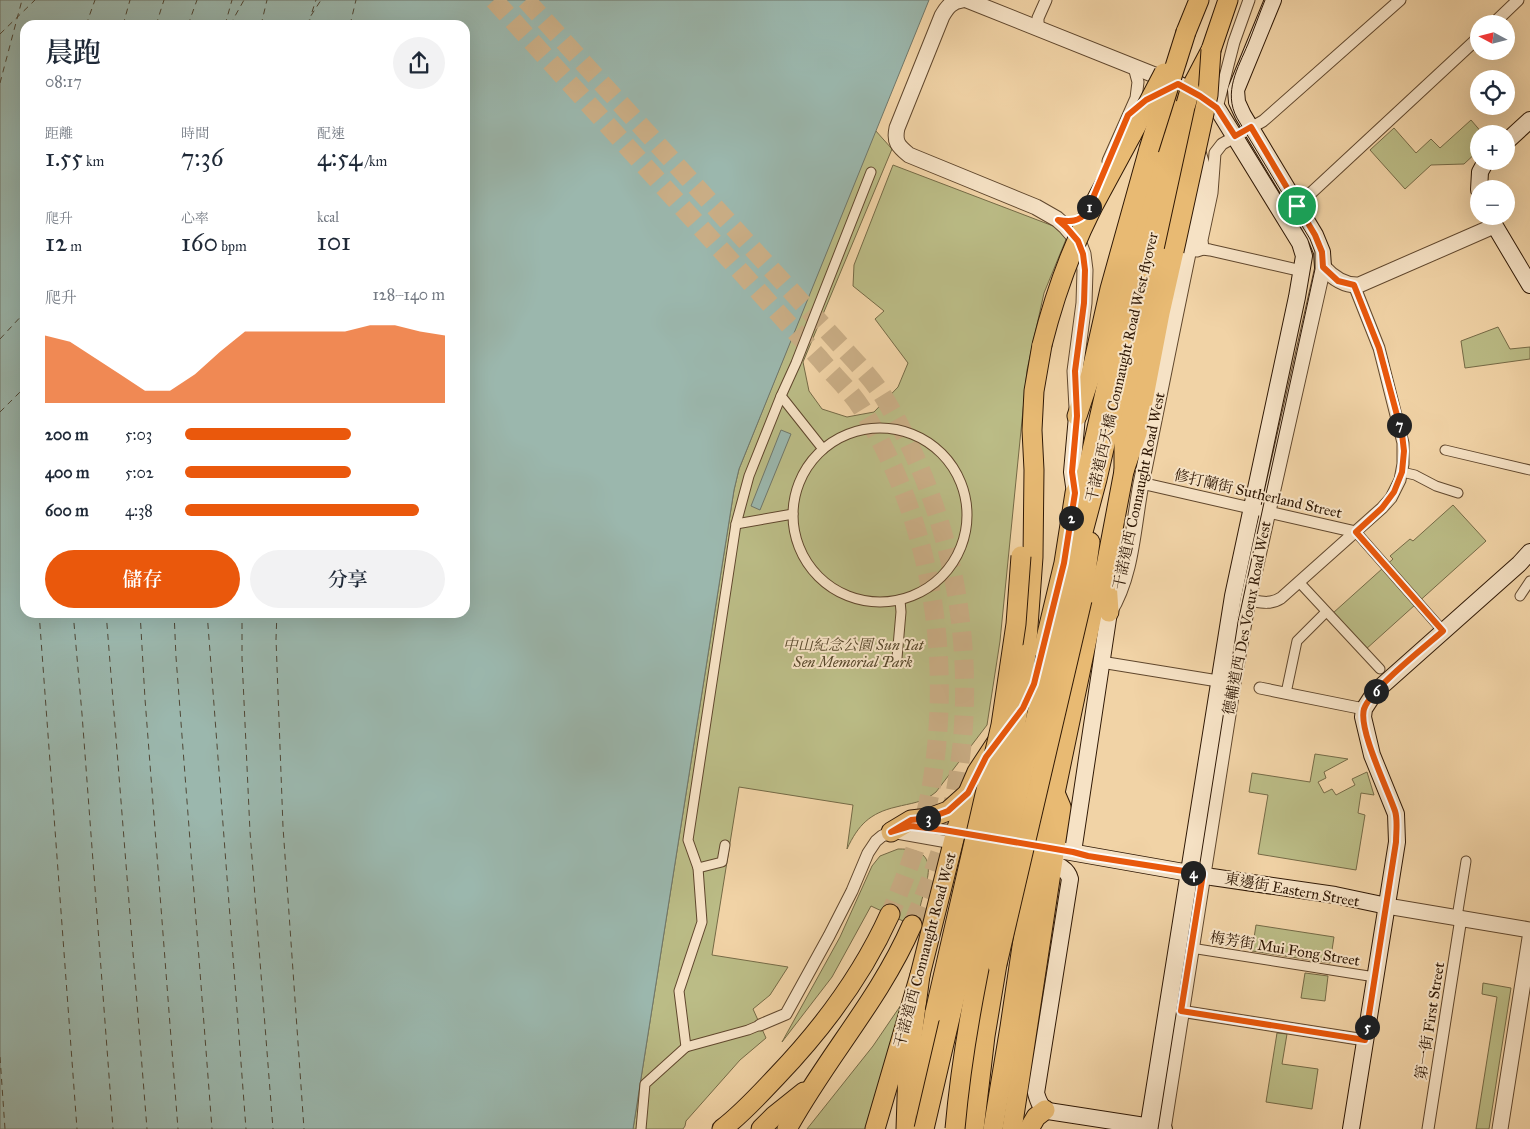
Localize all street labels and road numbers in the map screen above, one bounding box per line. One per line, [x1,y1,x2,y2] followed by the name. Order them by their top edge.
[1082,230,1162,504] street label: 干諾道西天橋 Connaught Road West flyover
[1109,390,1169,591] street label: 干諾道西 Connaught Road West
[1172,466,1344,522] street label: 修打蘭街 Sutherland Street
[1219,519,1275,716] street label: 德輔道西 Des Voeux Road West
[890,850,960,1050] street label: 干諾道西 Connaught Road West
[1223,869,1361,911] street label: 東邊街 Eastern Street
[1209,928,1362,970] street label: 梅芳街 Mui Fong Street
[1412,960,1448,1081] street label: 第一街 First Street

